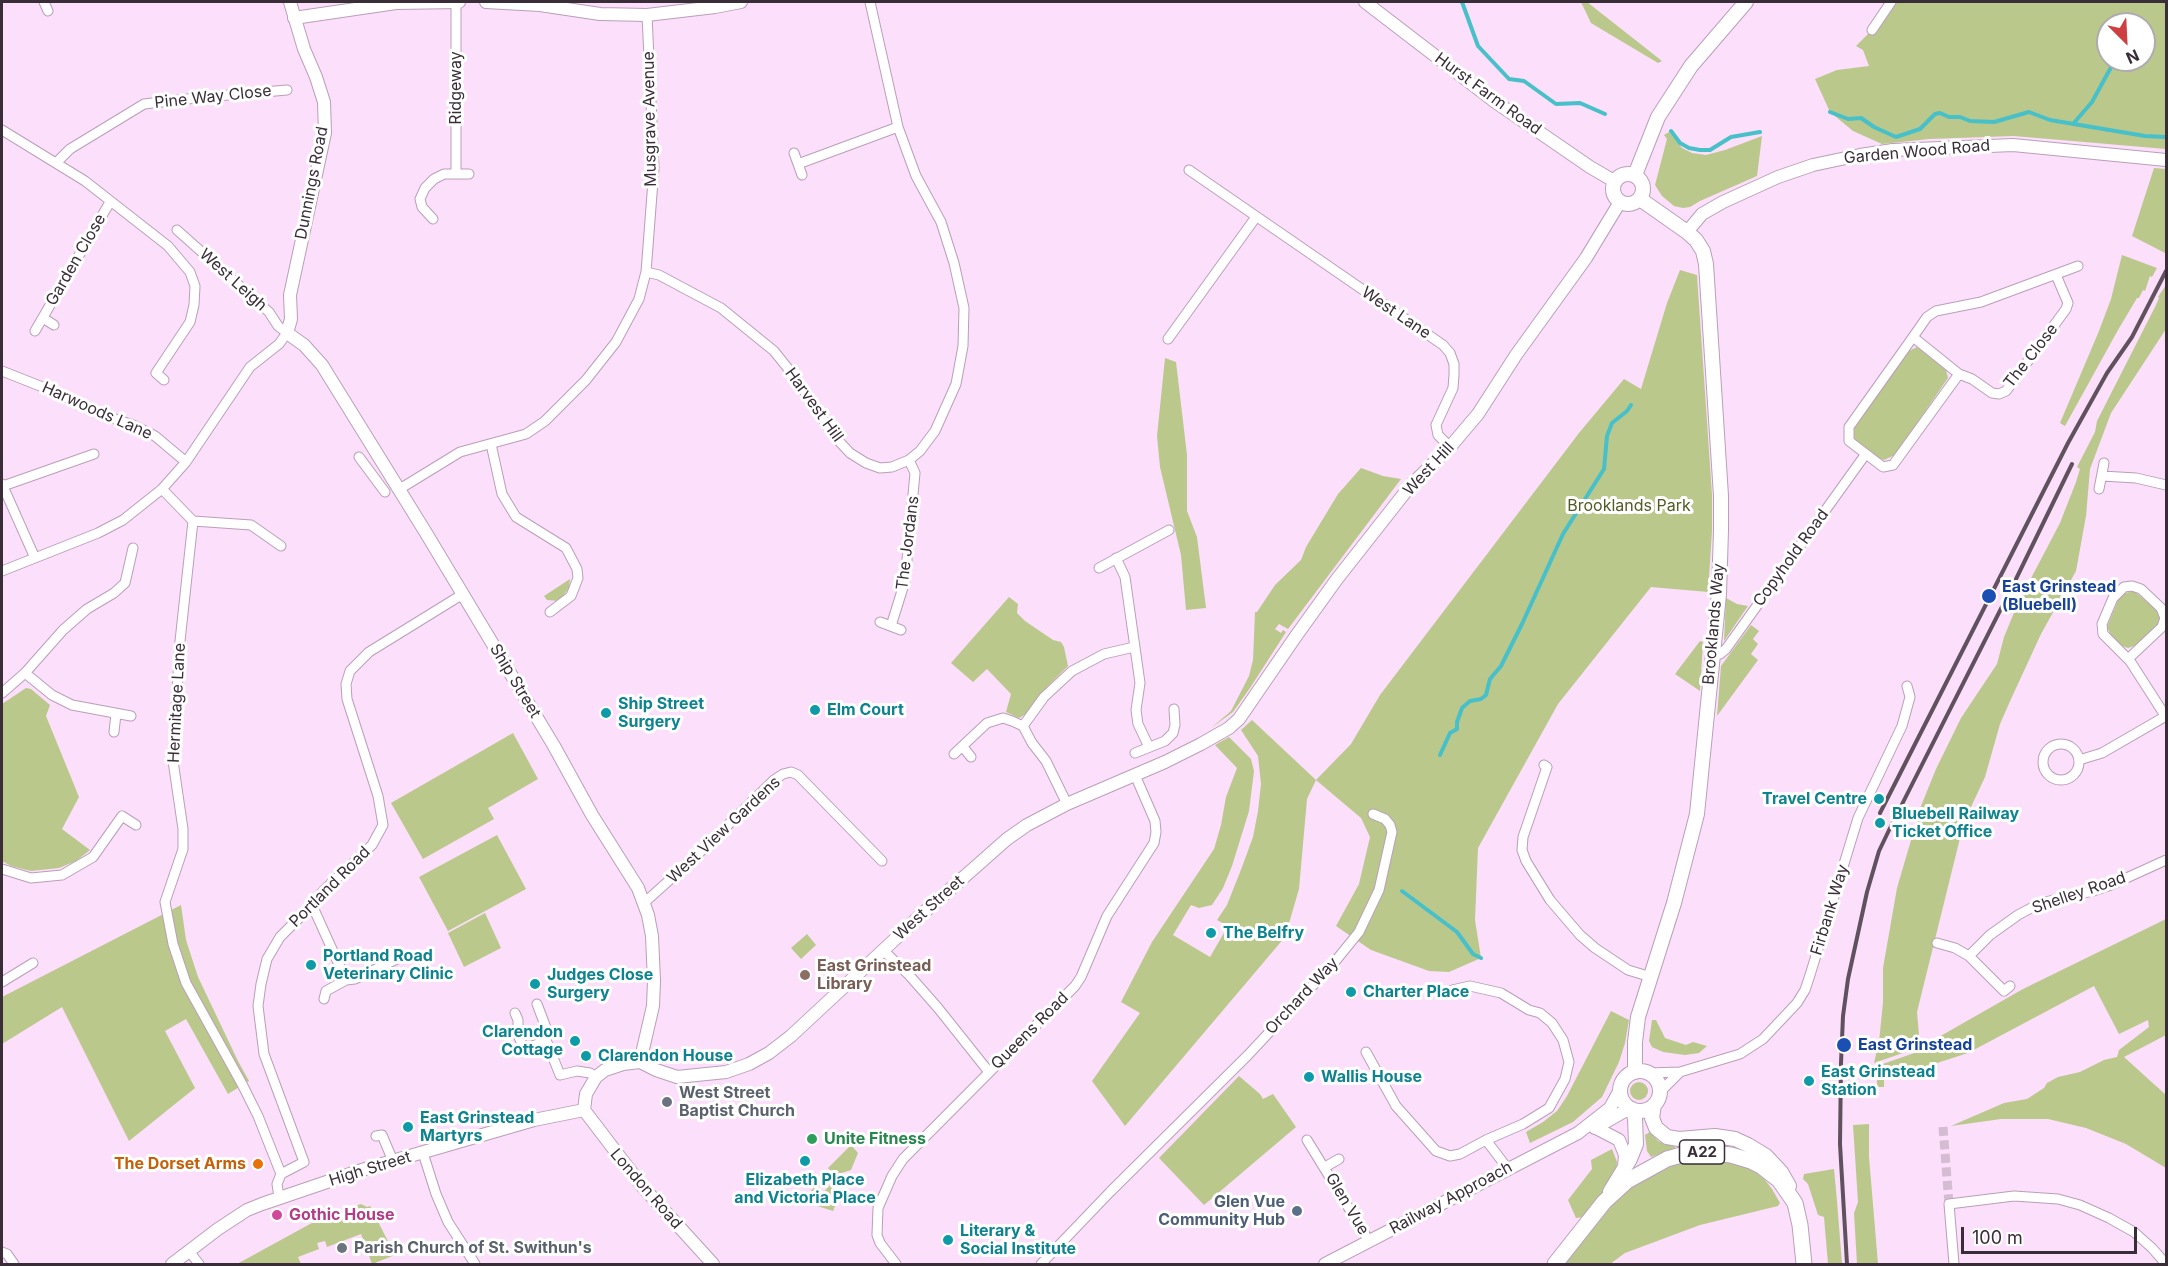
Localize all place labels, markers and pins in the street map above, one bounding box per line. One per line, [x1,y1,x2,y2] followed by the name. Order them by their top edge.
[2002,577,2116,615] place label: East Grinstead (Bluebell)
[1980,587,1998,605] marker: East Grinstead (Bluebell)
[618,694,704,732] place label: Ship Street Surgery
[827,700,904,720] place label: Elm Court
[808,703,822,717] marker: Elm Court
[599,706,613,720] marker: Ship Street Surgery
[1762,789,1867,809] place label: Travel Centre
[1872,792,1886,806] marker: Travel Centre
[1892,804,2019,842] place label: Bluebell Railway Ticket Office
[1873,816,1887,830] marker: Bluebell Railway Ticket Office
[1223,923,1304,943] place label: The Belfry
[1204,926,1218,940] marker: The Belfry
[323,946,453,984] place label: Portland Road Veterinary Clinic
[817,956,931,994] place label: East Grinstead Library
[304,958,318,972] marker: Portland Road Veterinary Clinic
[547,965,653,1003] place label: Judges Close Surgery
[798,968,812,982] marker: East Grinstead Library
[528,977,542,991] marker: Judges Close Surgery
[1363,982,1469,1002] place label: Charter Place
[1344,985,1358,999] marker: Charter Place
[482,1022,563,1060] place label: Clarendon Cottage
[568,1034,582,1048] marker: Clarendon Cottage
[1858,1035,1972,1055] place label: East Grinstead
[1835,1036,1853,1054] marker: East Grinstead
[598,1046,733,1066] place label: Clarendon House
[579,1049,593,1063] marker: Clarendon House
[1821,1062,1935,1100] place label: East Grinstead Station
[1321,1067,1422,1087] place label: Wallis House
[1302,1070,1316,1084] marker: Wallis House
[1802,1074,1816,1088] marker: East Grinstead Station
[679,1083,795,1121] place label: West Street Baptist Church
[660,1095,674,1109] marker: West Street Baptist Church
[420,1108,534,1146] place label: East Grinstead Martyrs
[401,1120,415,1134] marker: East Grinstead Martyrs
[824,1129,926,1149] place label: Unite Fitness
[805,1132,819,1146] marker: Unite Fitness
[114,1154,246,1174] place label: The Dorset Arms
[798,1154,812,1168] marker: Elizabeth Place and Victoria Place
[251,1157,265,1171] marker: The Dorset Arms
[734,1170,876,1208] place label: Elizabeth Place and Victoria Place
[1158,1192,1285,1230] place label: Glen Vue Community Hub
[1290,1204,1304,1218] marker: Glen Vue Community Hub
[289,1205,394,1225] place label: Gothic House
[270,1208,284,1222] marker: Gothic House
[960,1221,1076,1259] place label: Literary & Social Institute
[941,1233,955,1247] marker: Literary & Social Institute
[354,1238,592,1258] place label: Parish Church of St. Swithun's
[335,1241,349,1255] marker: Parish Church of St. Swithun's

